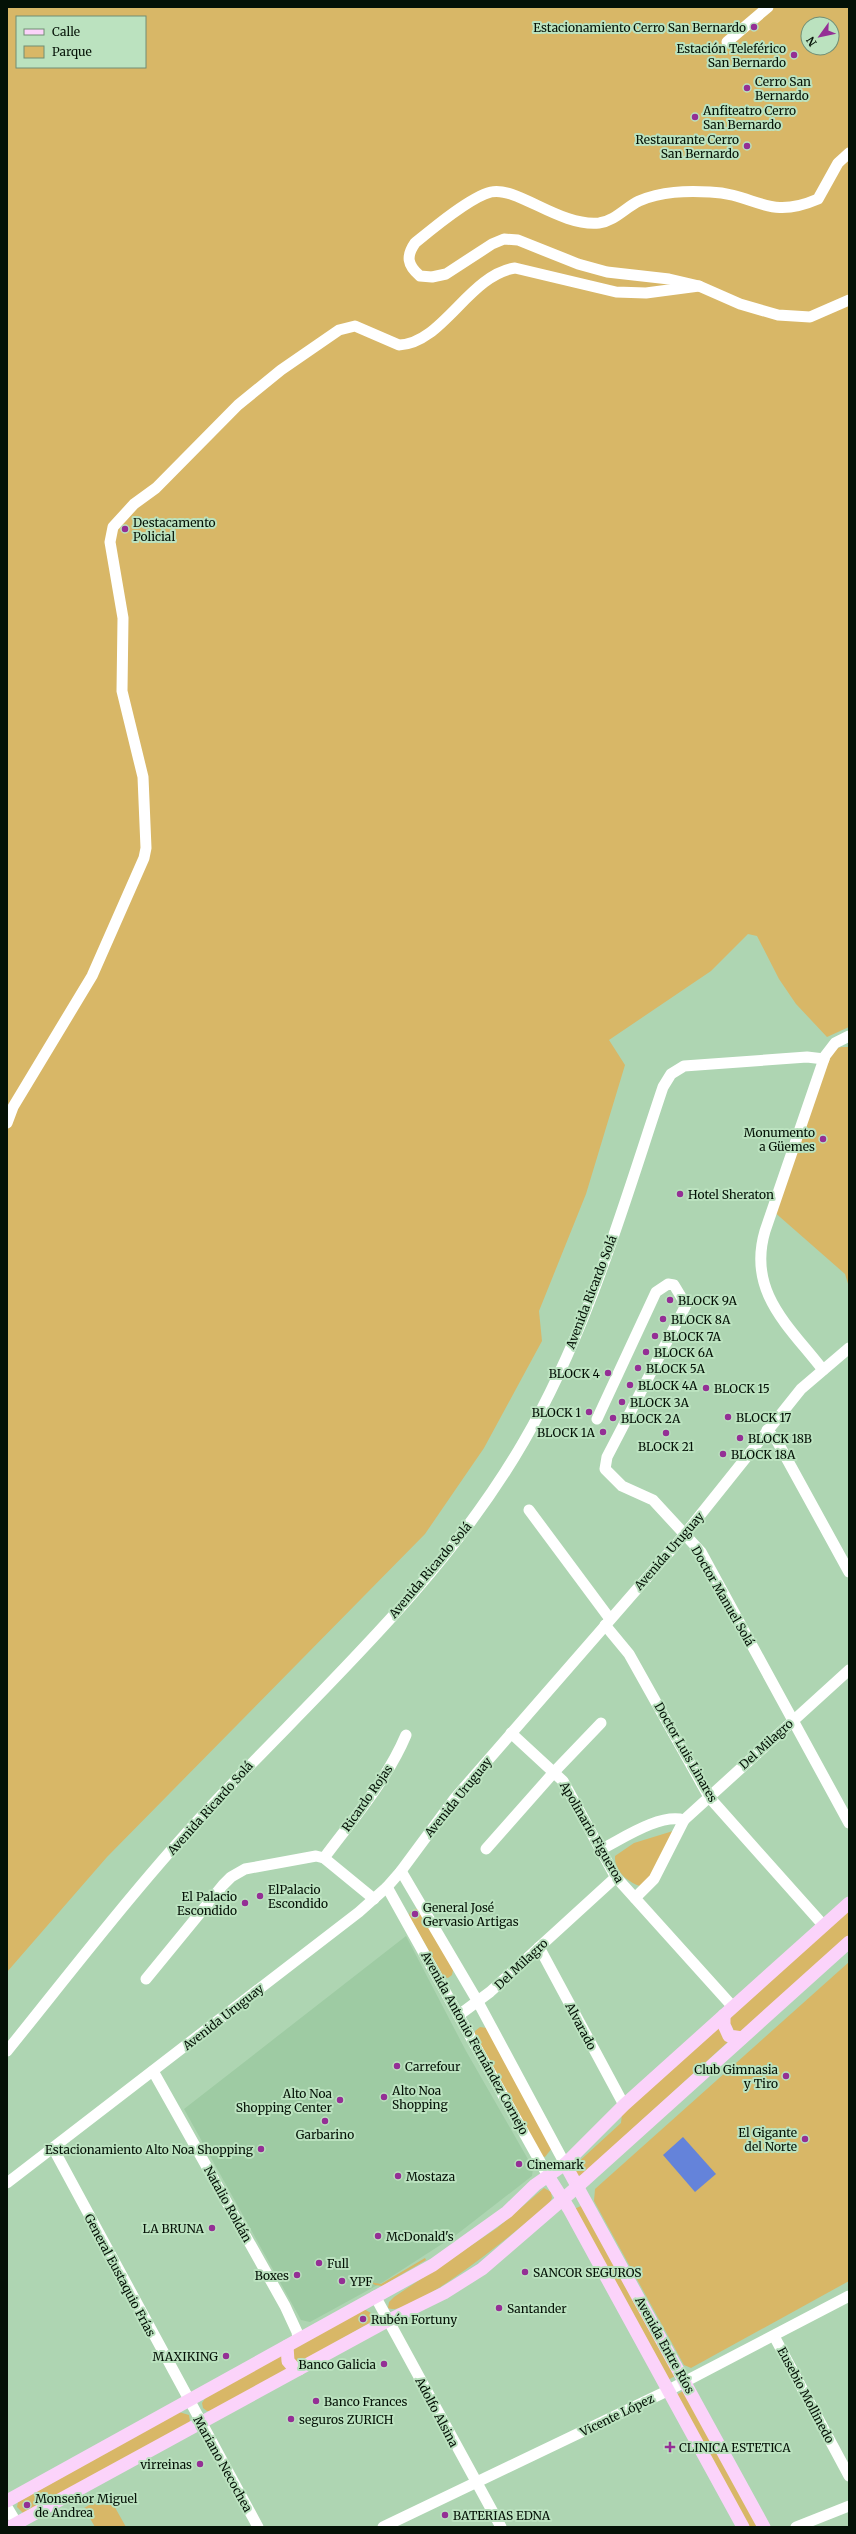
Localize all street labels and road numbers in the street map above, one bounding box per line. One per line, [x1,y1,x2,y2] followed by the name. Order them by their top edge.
[562,1233,620,1352] street label: Avenida Ricardo Solá
[630,1509,707,1594] street label: Avenida Uruguay
[385,1519,475,1622] street label: Avenida Ricardo Solá
[688,1543,758,1649] street label: Doctor Manuel Solá
[651,1699,721,1805] street label: Doctor Luis Linares
[736,1716,796,1772] street label: Del Milagro
[421,1754,495,1841] street label: Avenida Uruguay
[164,1758,256,1858] street label: Avenida Ricardo Solá
[338,1762,396,1834] street label: Ricardo Rojas
[556,1778,627,1886] street label: Apolinario Figueroa
[491,1936,551,1992] street label: Del Milagro
[418,1948,532,2137] street label: Avenida Antonio Fernández Cornejo
[179,1981,266,2054] street label: Avenida Uruguay
[562,1999,600,2052] street label: Alvarado
[201,2163,255,2245] street label: Natalio Roldán
[81,2211,159,2339] street label: General Eustaquio Frías
[632,2293,698,2396] street label: Avenida Entre Ríos
[774,2344,838,2446] street label: Eusebio Mollinedo
[412,2374,462,2450] street label: Adolfo Alsina
[577,2390,657,2440] street label: Vicente López
[190,2413,256,2515] street label: Mariano Necochea

